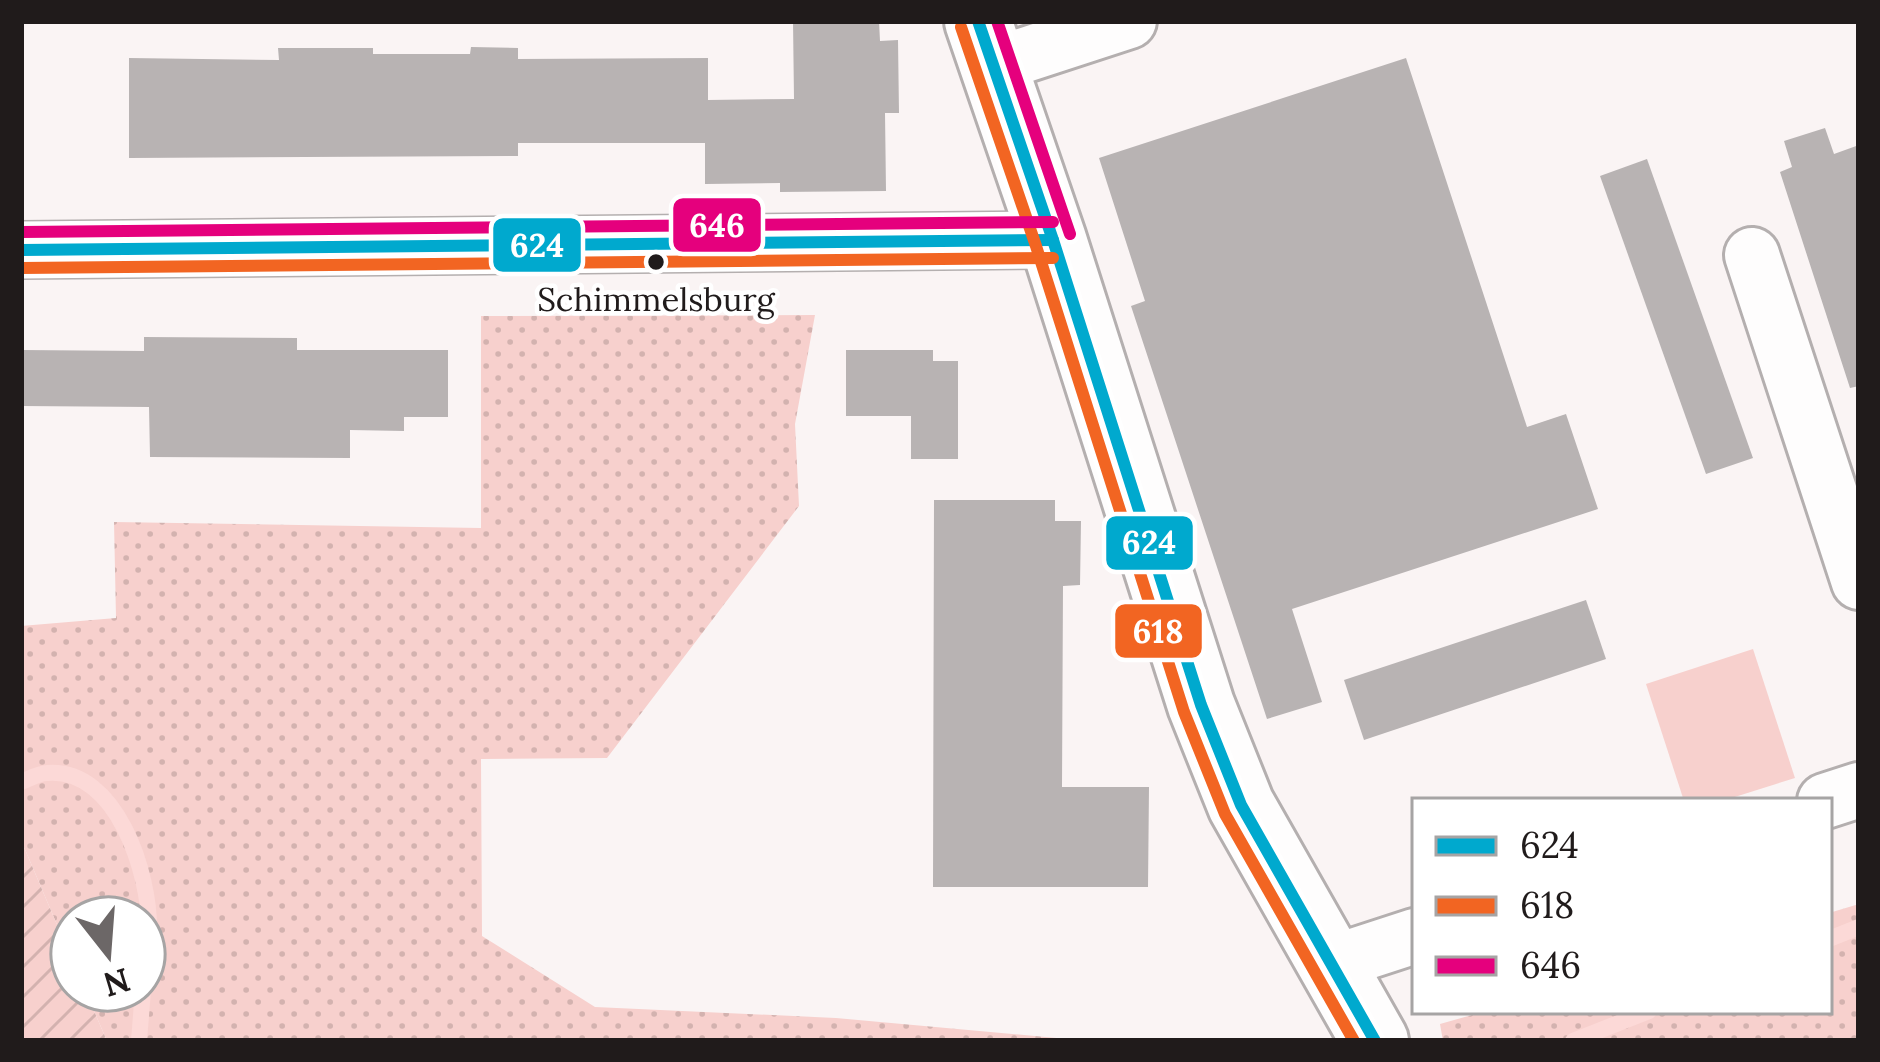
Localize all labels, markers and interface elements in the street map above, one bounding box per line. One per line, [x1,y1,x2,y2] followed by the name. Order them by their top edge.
[671,196,763,254] line badge: 646
[689,204,745,246] text: 646
[491,216,583,274] line badge: 624
[510,224,564,266] text: 624
[645,251,667,273] marker: Schimmelsburg
[537,278,776,320] place label: Schimmelsburg
[1104,514,1195,572] line badge: 624
[1122,521,1176,563] text: 624
[1113,602,1204,660] line badge: 618
[1132,610,1184,652] text: 618
[1412,798,1832,1014] legend
[1520,822,1579,868] text: 624
[1520,882,1574,928] text: 618
[48,894,168,1014] north arrow
[1520,942,1581,988] text: 646
[98,959,135,1007] text: N

